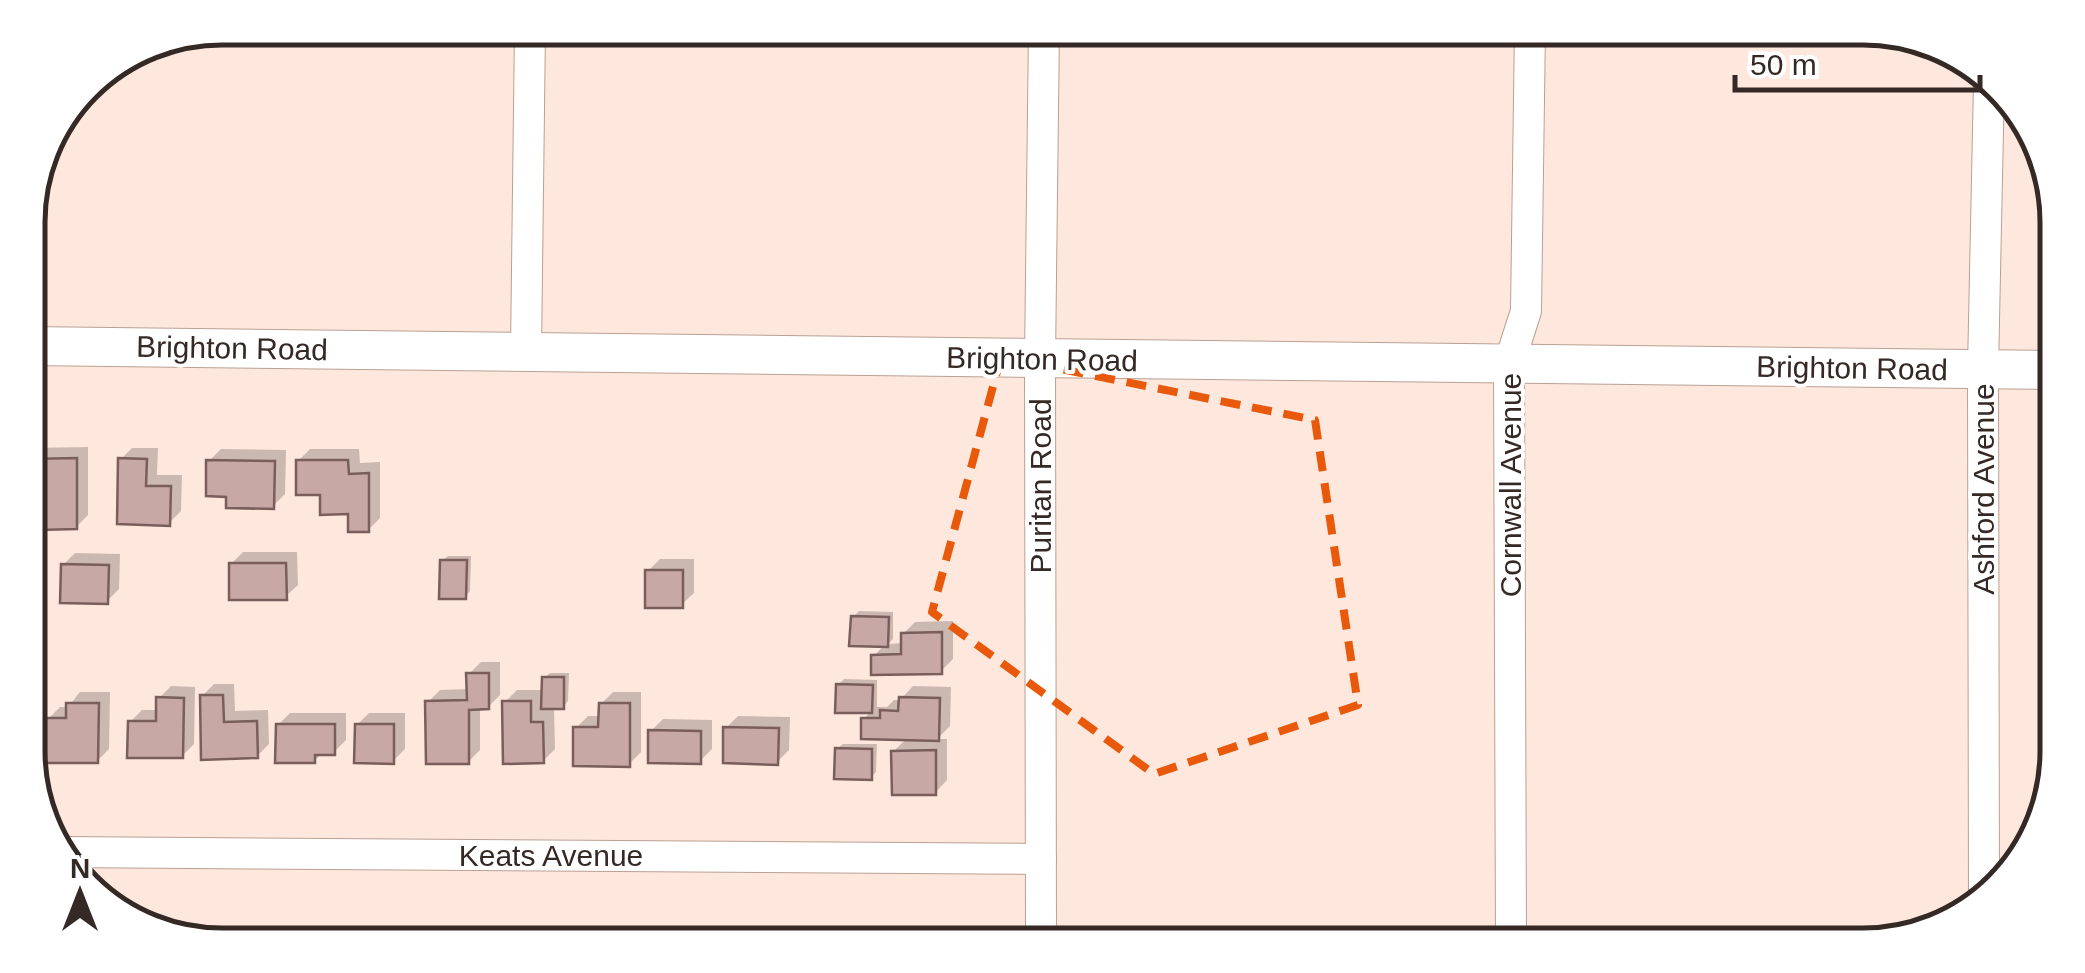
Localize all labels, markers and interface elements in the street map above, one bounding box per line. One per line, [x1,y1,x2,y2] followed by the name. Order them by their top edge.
[1735,30,1980,92] scale bar
[1750,48,1817,81] text: 50 m
[136,330,328,366] street label: Brighton Road
[946,341,1138,377] street label: Brighton Road
[1756,350,1948,386] street label: Brighton Road
[1494,373,1527,597] street label: Cornwall Avenue
[1967,383,2000,595] street label: Ashford Avenue
[1024,398,1057,574] street label: Puritan Road
[459,839,643,872] street label: Keats Avenue
[30,843,130,943] north arrow
[70,853,90,884] text: N

